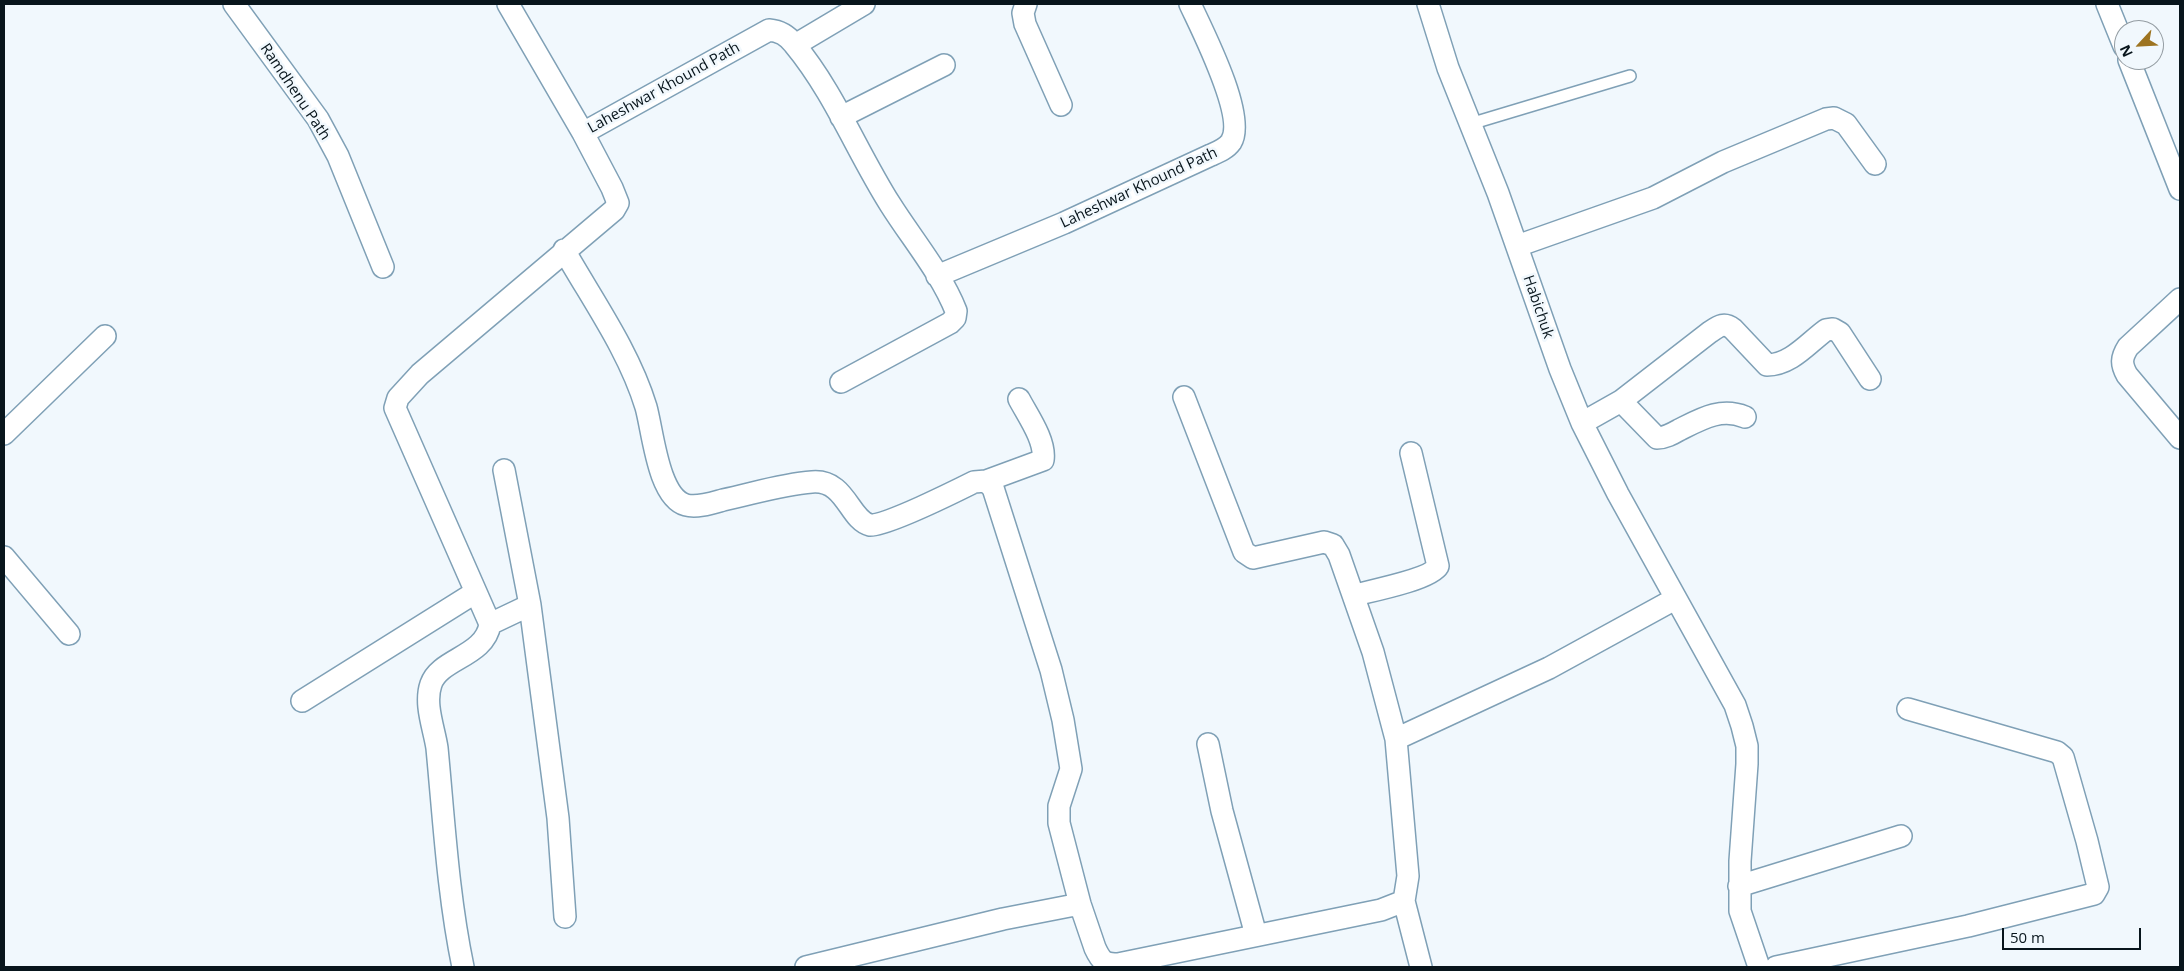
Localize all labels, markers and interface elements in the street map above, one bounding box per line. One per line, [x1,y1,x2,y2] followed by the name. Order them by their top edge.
[2114,20,2164,70] north arrow
[585,39,743,137] street label: Laheshwar Khound Path
[256,40,334,144] street label: Ramdhenu Path
[2115,42,2137,60] text: N
[1058,144,1220,232] street label: Laheshwar Khound Path
[1519,273,1557,341] street label: Habichuk
[2004,918,2143,950] scale bar
[2010,927,2045,947] text: 50 m

